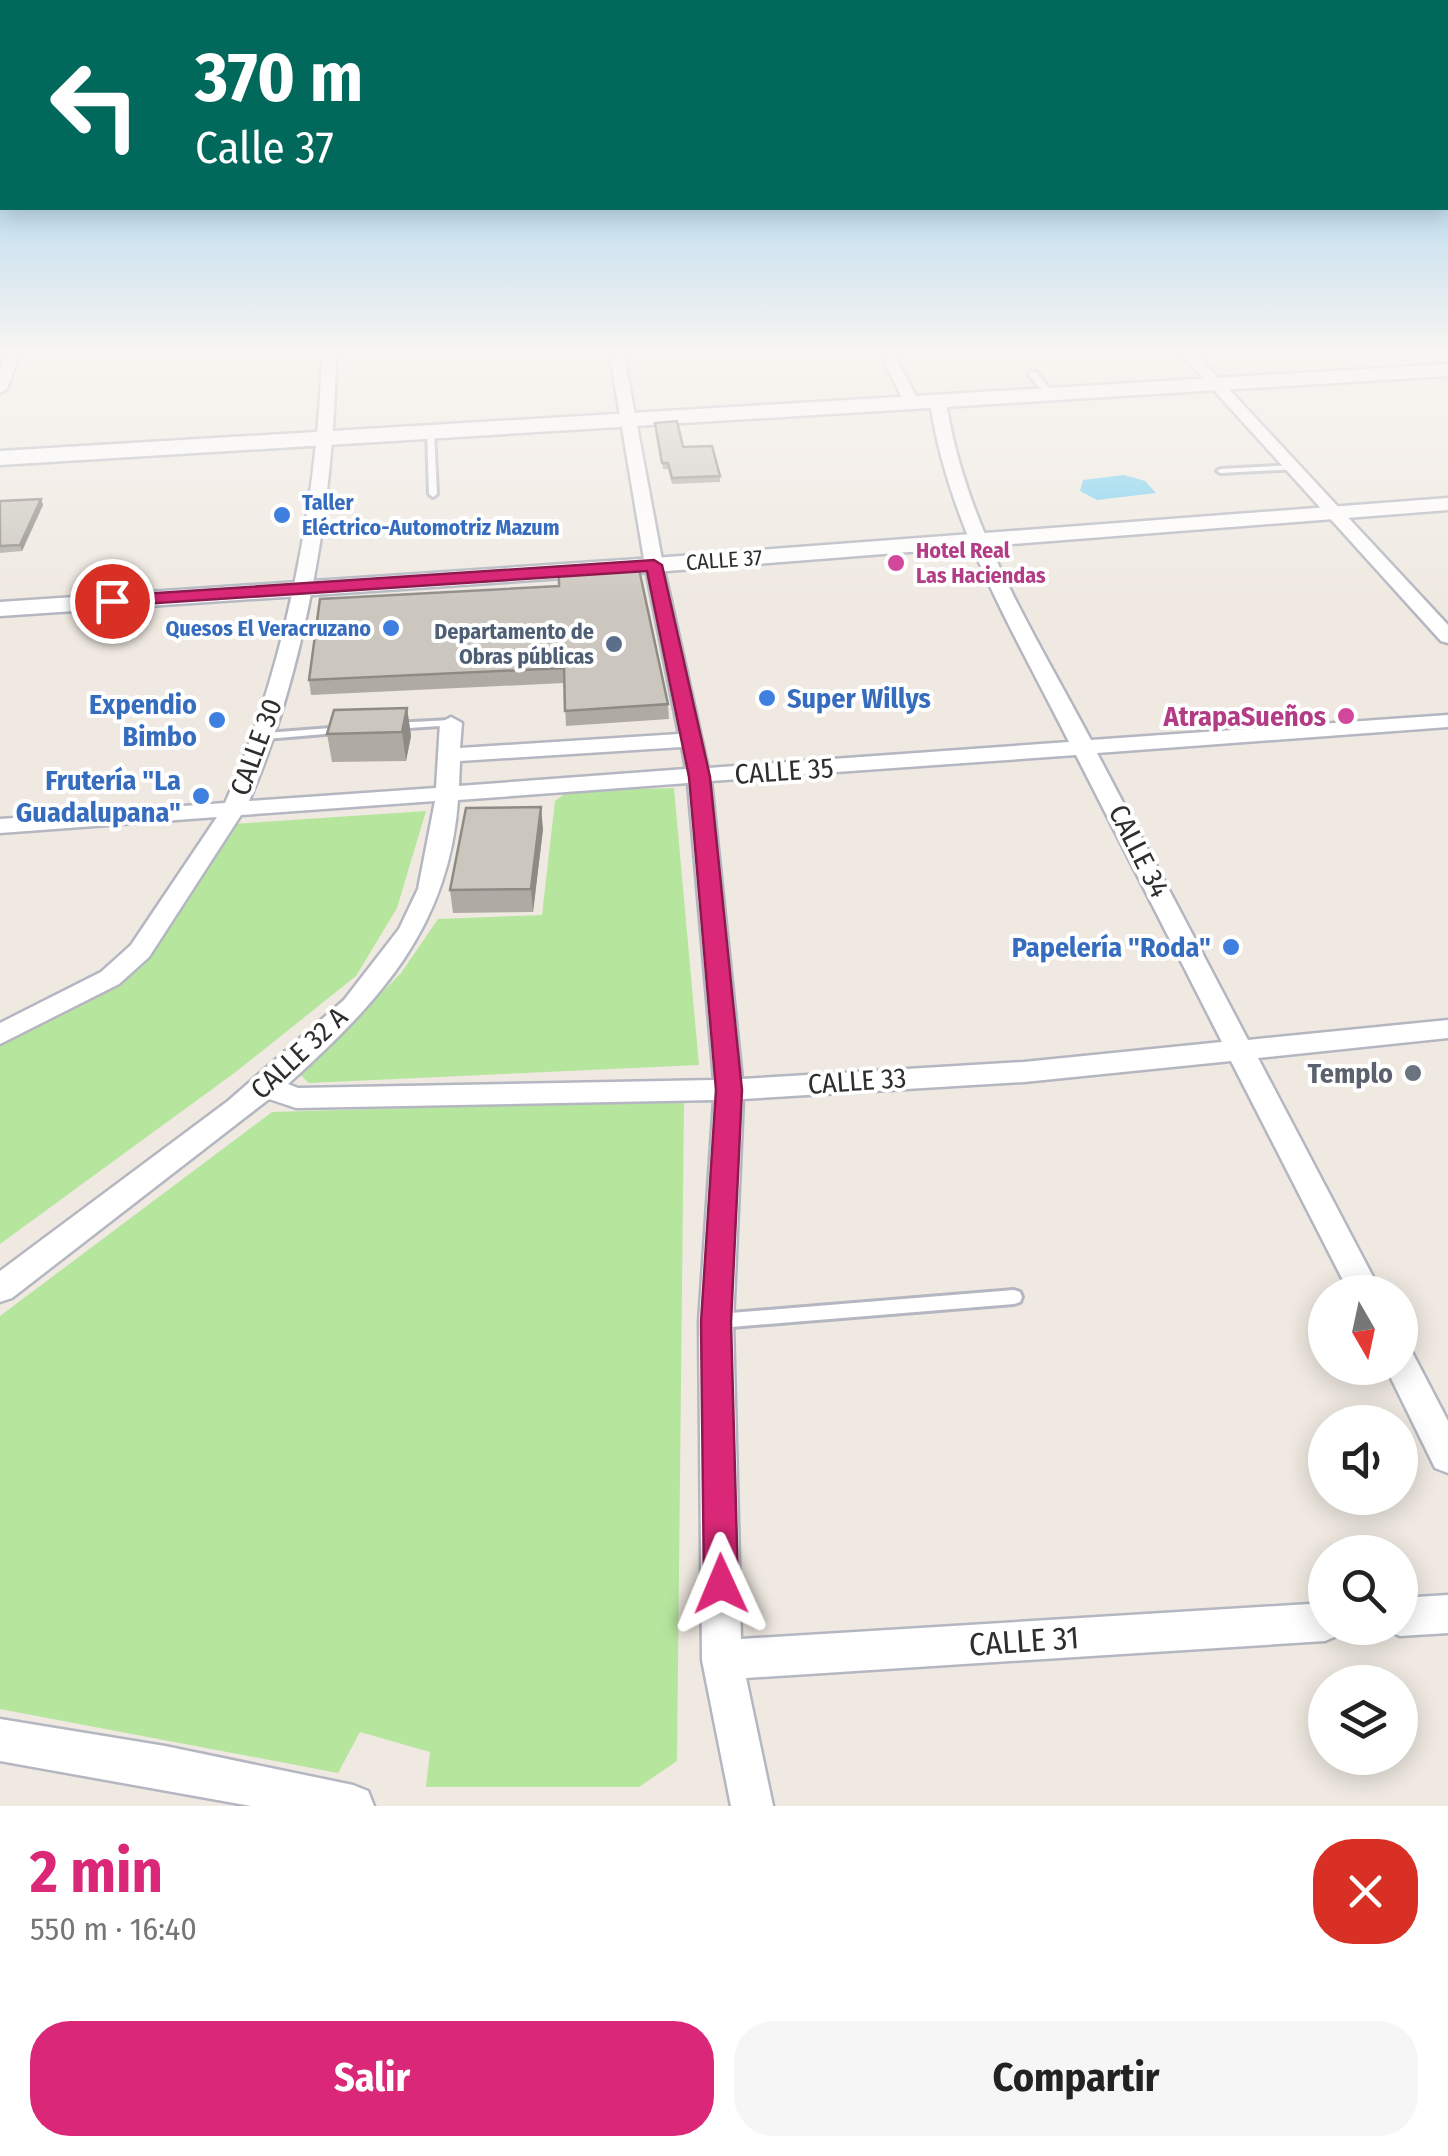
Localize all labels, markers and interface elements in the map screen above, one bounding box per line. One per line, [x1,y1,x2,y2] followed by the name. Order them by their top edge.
[195,36,363,120] text: 370 m
[30,40,160,170] icon: left
[195,121,334,175] text: Calle 37
[302,489,560,541] place label: Taller Eléctrico-Automotriz Mazum
[271,504,293,526] marker: Taller Eléctrico-Automotriz Mazum
[916,537,1046,589] place label: Hotel Real Las Haciendas
[685,544,763,576] street label: CALLE 37
[885,552,907,574] marker: Hotel Real Las Haciendas
[70,559,155,644] pin
[85,574,140,629] icon: arrive
[165,615,371,642] place label: Quesos El Veracruzano
[380,617,402,639] marker: Quesos El Veracruzano
[434,618,594,670] place label: Departamento de Obras públicas
[603,633,625,655] marker: Departamento de Obras públicas
[787,682,931,715] place label: Super Willys
[756,687,778,709] marker: Super Willys
[89,688,197,753] place label: Expendio Bimbo
[223,694,289,800] street label: CALLE 30
[1163,700,1326,733] place label: AtrapaSueños
[1335,705,1357,727] marker: AtrapaSueños
[206,709,228,731] marker: Expendio Bimbo
[733,751,835,791] street label: CALLE 35
[16,764,181,829] place label: Frutería "La Guadalupana"
[190,785,212,807] marker: Frutería "La Guadalupana"
[1102,799,1176,903] street label: CALLE 34
[1012,931,1211,964] place label: Papelería "Roda"
[1220,936,1242,958] marker: Papelería "Roda"
[244,1000,354,1106] street label: CALLE 32 A
[1308,1057,1393,1090] place label: Templo
[807,1061,907,1101] street label: CALLE 33
[1402,1062,1424,1084] marker: Templo
[1308,1275,1418,1385] north arrow
[1308,1275,1418,1775] map controls
[1308,1405,1418,1515] button: sound
[669,1532,773,1636] position arrow
[1308,1535,1418,1645] button: search
[968,1618,1080,1664] street label: CALLE 31
[1308,1665,1418,1775] button: layers
[30,1836,163,1908] text: 2 min
[1313,1839,1418,1944] button: close
[30,1910,197,1948] text: 550 m · 16:40
[30,2021,714,2136] button: Salir
[734,2021,1418,2136] button: Compartir

